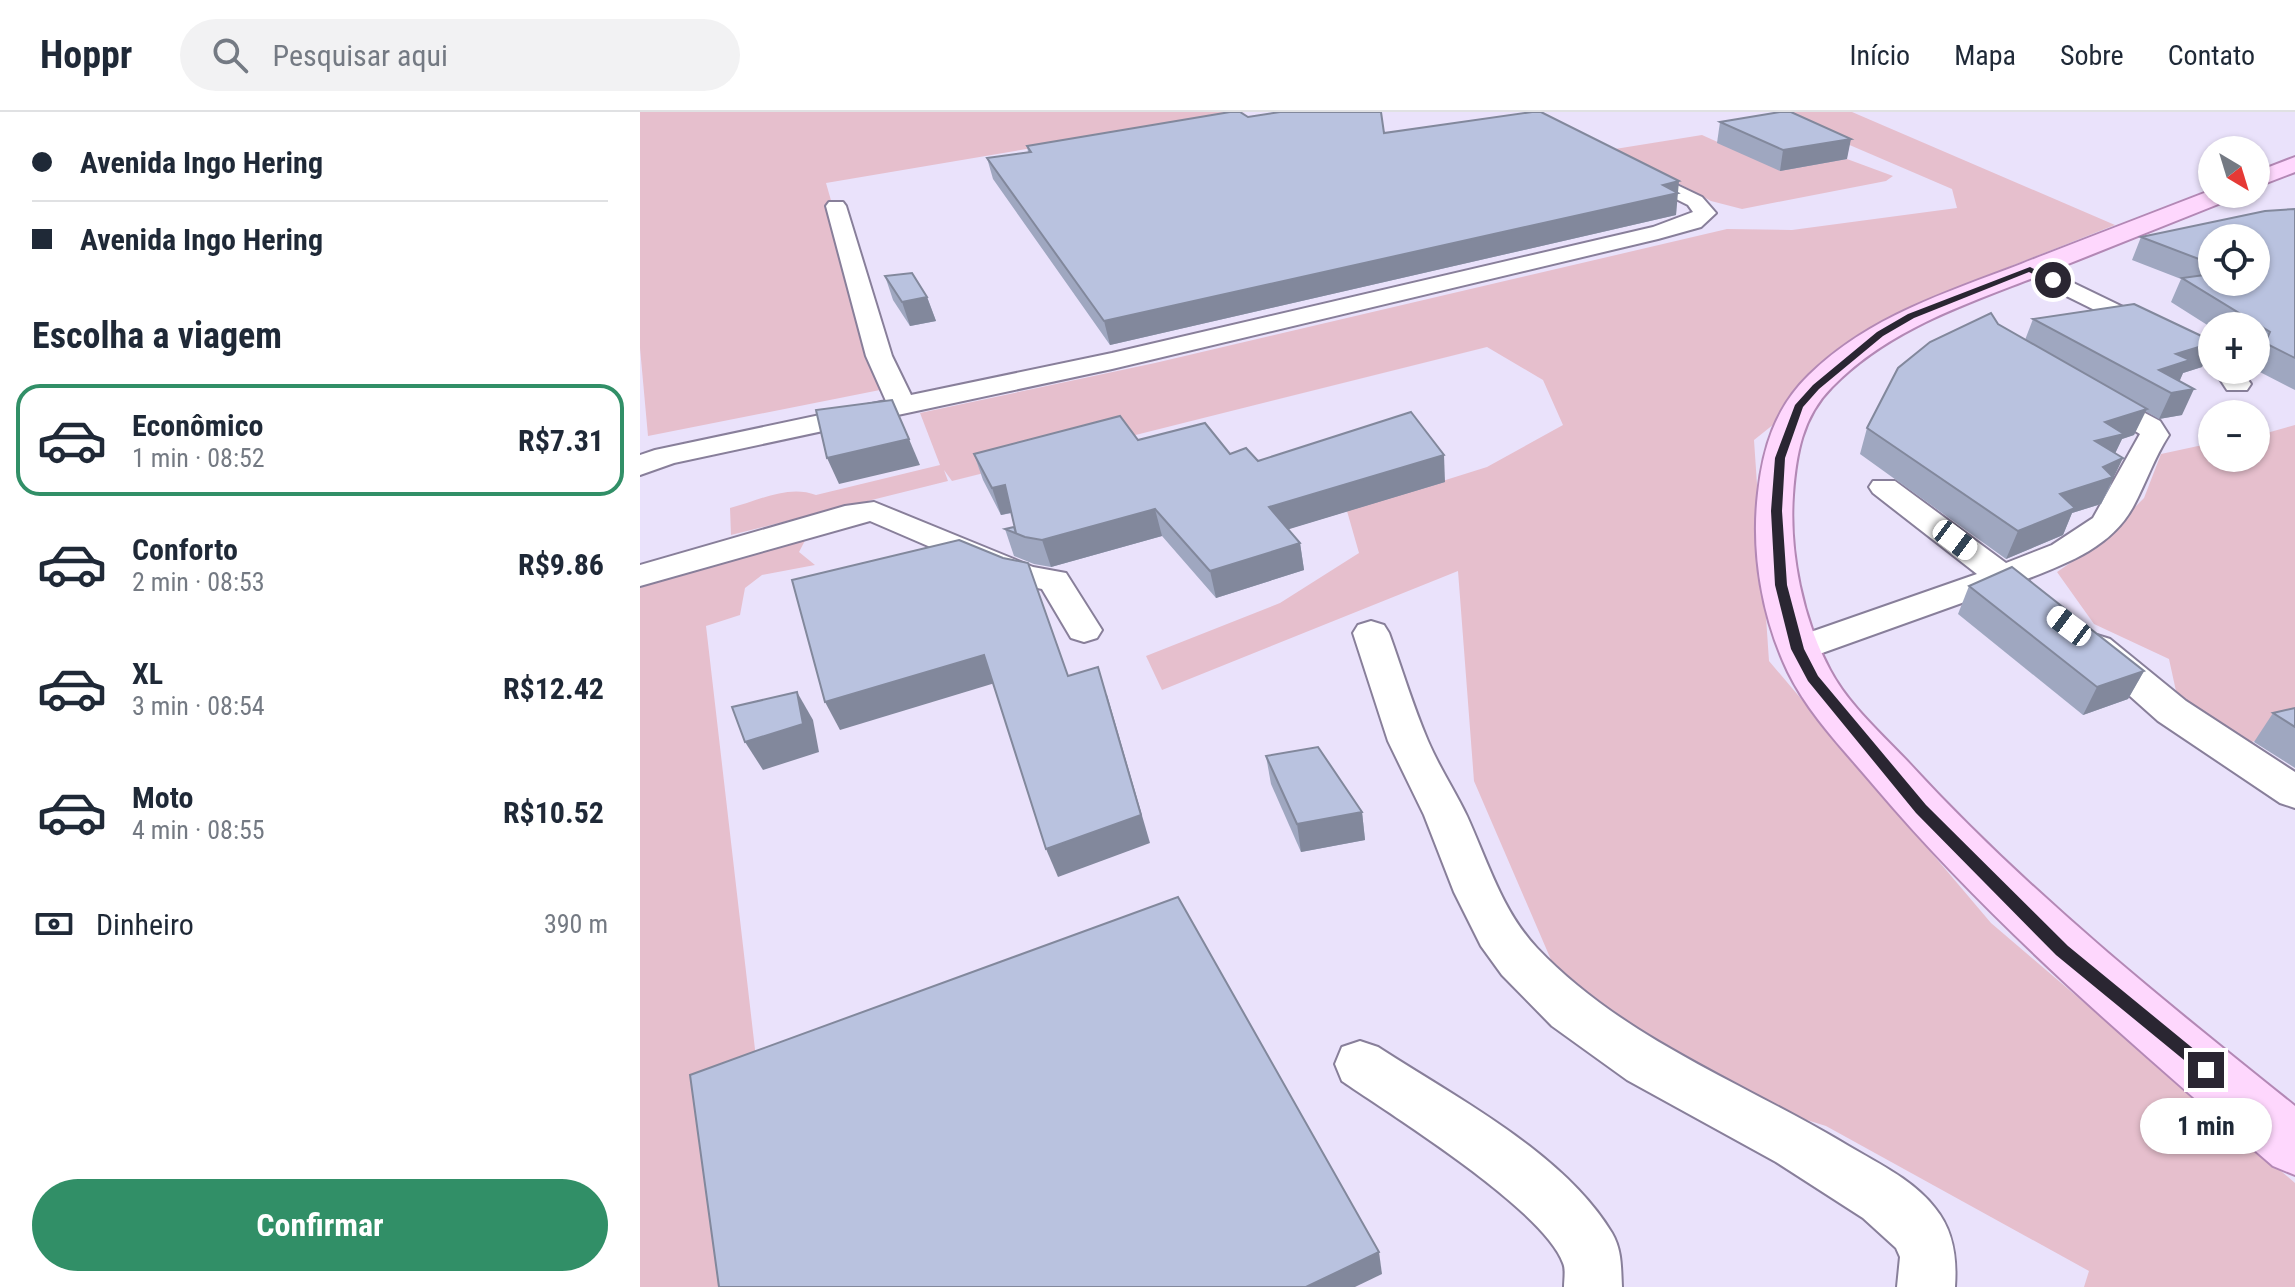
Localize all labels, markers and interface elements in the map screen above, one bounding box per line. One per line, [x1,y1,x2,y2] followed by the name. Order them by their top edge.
[180,19,740,91] search box
[40,33,132,77] text: Hoppr
[208,33,252,77] icon: search
[272,38,448,73] text: Pesquisar aqui
[1850,39,1910,72] text: Início
[1954,39,2016,72] text: Mapa
[2060,39,2124,72] text: Sobre
[2168,39,2255,72] text: Contato
[2198,136,2270,208] north arrow
[2198,136,2270,472] map controls
[80,145,323,180] text: Avenida Ingo Hering
[80,222,323,257] text: Avenida Ingo Hering
[2198,224,2270,296] button: locate
[2035,262,2071,298] route start
[2198,312,2270,384] button: +
[32,315,282,357] text: Escolha a viagem
[2198,400,2270,472] button: −
[36,404,108,476] icon: car
[132,408,263,443] text: Econômico
[518,423,604,458] text: R$7.31
[132,443,265,473] text: 1 min · 08:52
[1929,516,1981,564] car
[36,528,108,600] icon: car
[132,532,238,567] text: Conforto
[518,547,604,582] text: R$9.86
[132,567,265,597] text: 2 min · 08:53
[2043,602,2095,650] car
[36,652,108,724] icon: car
[132,656,163,691] text: XL
[503,671,604,706] text: R$12.42
[132,691,265,721] text: 3 min · 08:54
[36,776,108,848] icon: car
[132,780,193,815] text: Moto
[503,795,604,830] text: R$10.52
[132,815,265,845] text: 4 min · 08:55
[32,902,76,946] icon: cash
[96,907,194,942] text: Dinheiro
[544,909,608,939] text: 390 m
[2188,1052,2224,1088] route end
[2140,1098,2272,1154] callout: 1 min
[2177,1111,2235,1141] text: 1 min
[32,1179,608,1271] button: Confirmar

